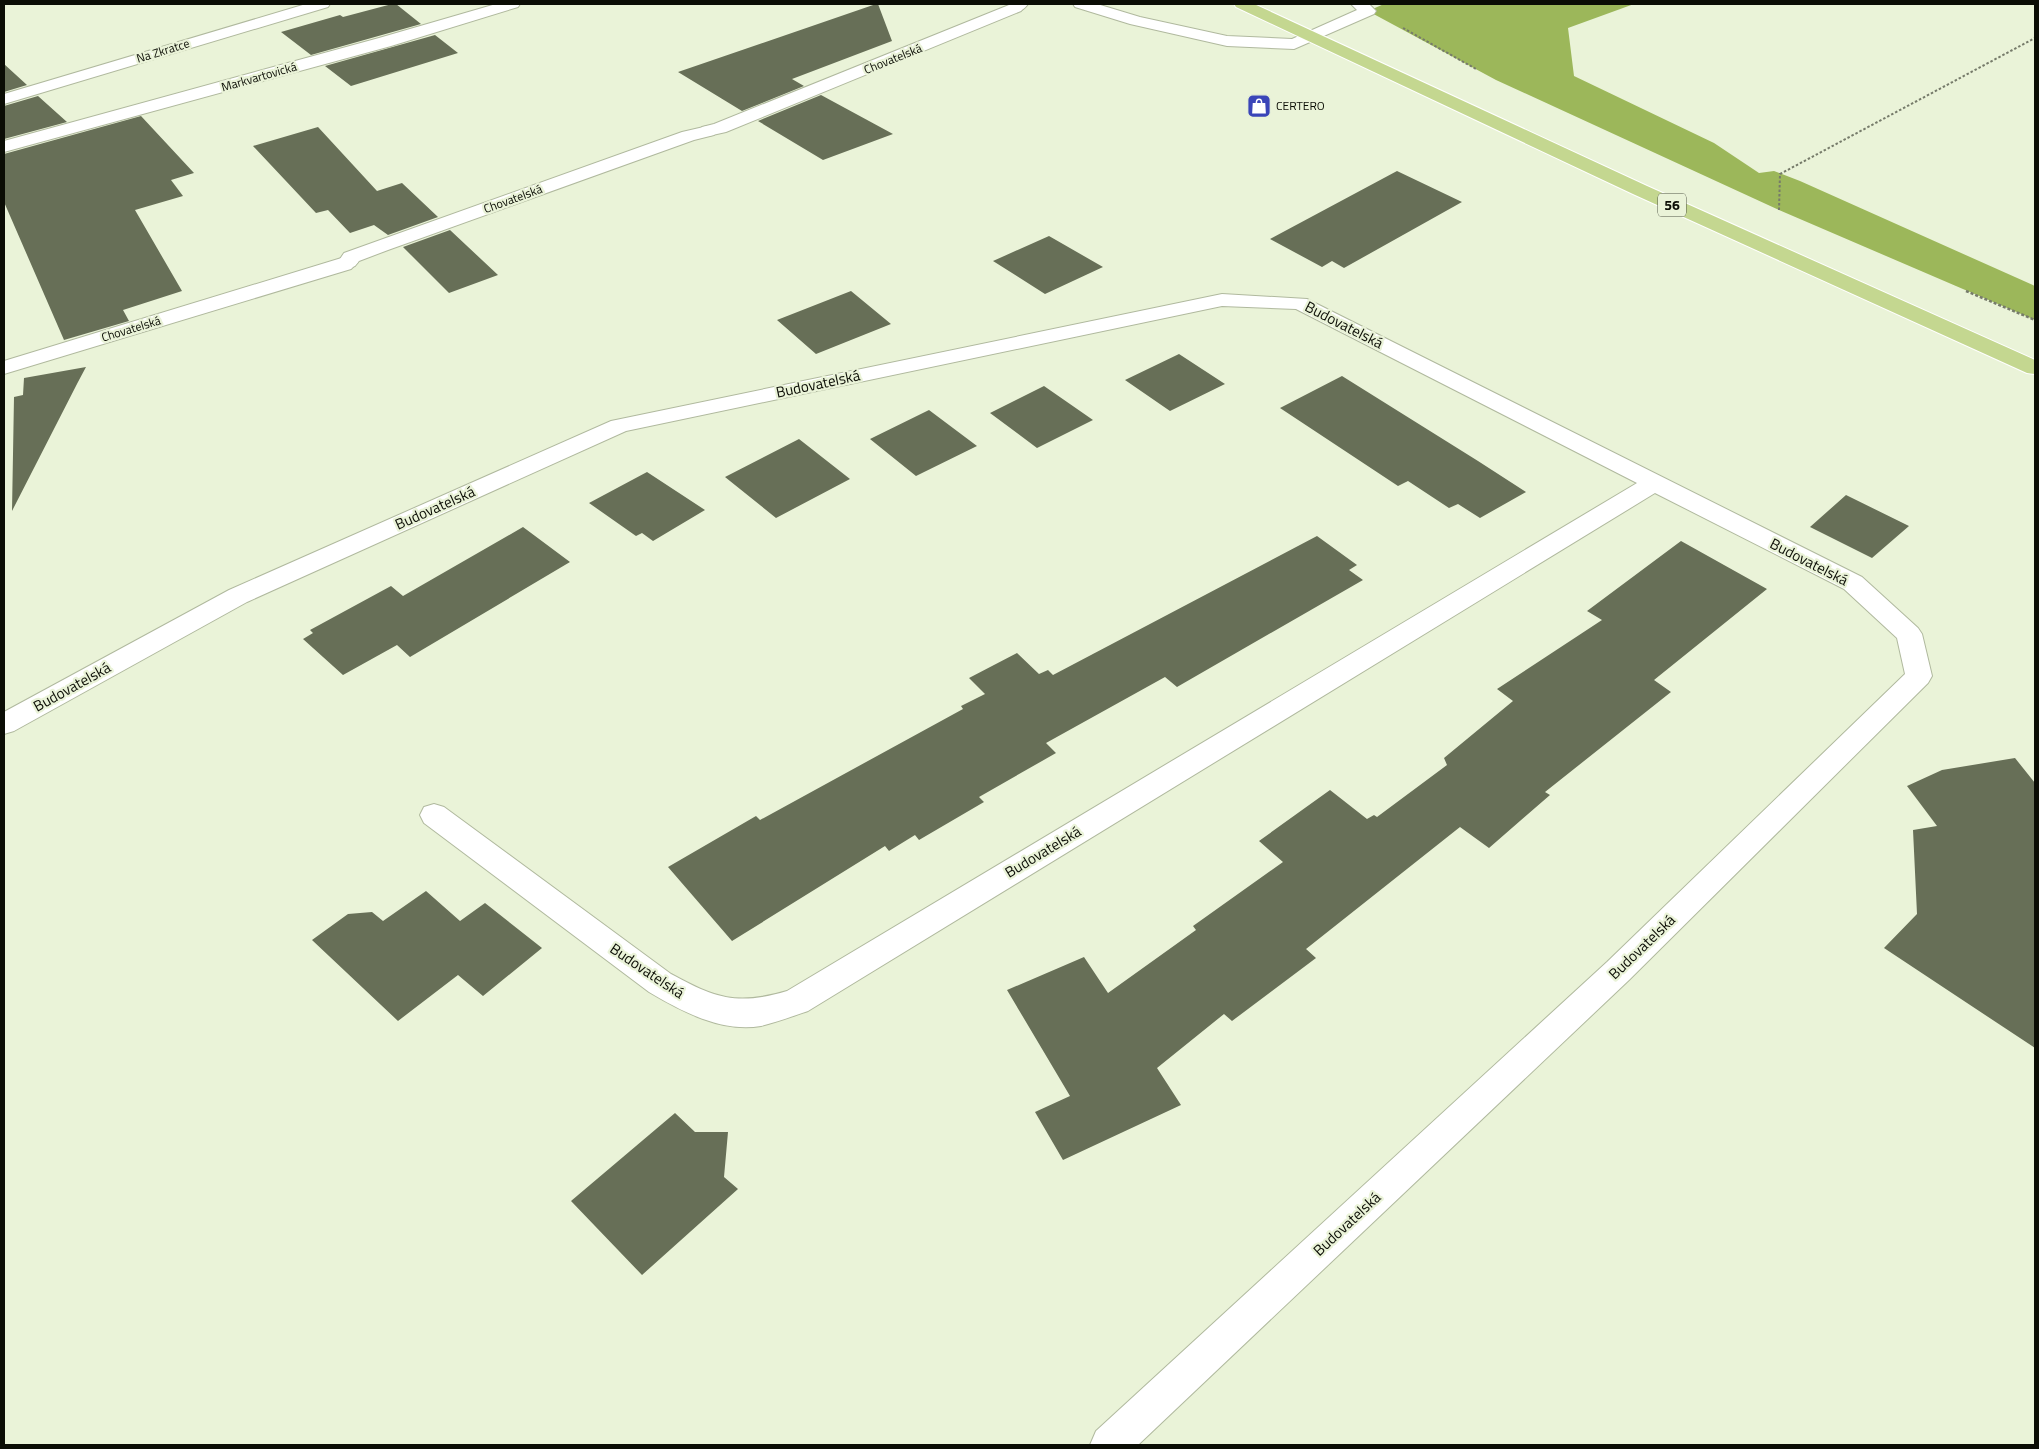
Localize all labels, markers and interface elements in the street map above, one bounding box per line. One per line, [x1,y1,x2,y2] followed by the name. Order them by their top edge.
[134,33,192,68] street label: Na Zkratce
[861,38,925,79] street label: Chovatelská
[219,57,299,96] street label: Markvartovická
[1246,93,1272,119] shop icon: CERTERO
[1276,96,1325,115] place label: CERTERO
[481,179,545,218] street label: Chovatelská
[1658,194,1686,216] road number: 56
[1301,295,1388,354] street label: Budovatelská
[99,310,163,347] street label: Chovatelská
[774,363,863,404] street label: Budovatelská
[391,479,479,535] street label: Budovatelská
[1766,532,1853,591] street label: Budovatelská
[29,656,115,717] street label: Budovatelská
[1000,819,1086,883] street label: Budovatelská
[1603,908,1681,985] street label: Budovatelská
[605,937,690,1004] street label: Budovatelská
[1308,1186,1386,1261] street label: Budovatelská

